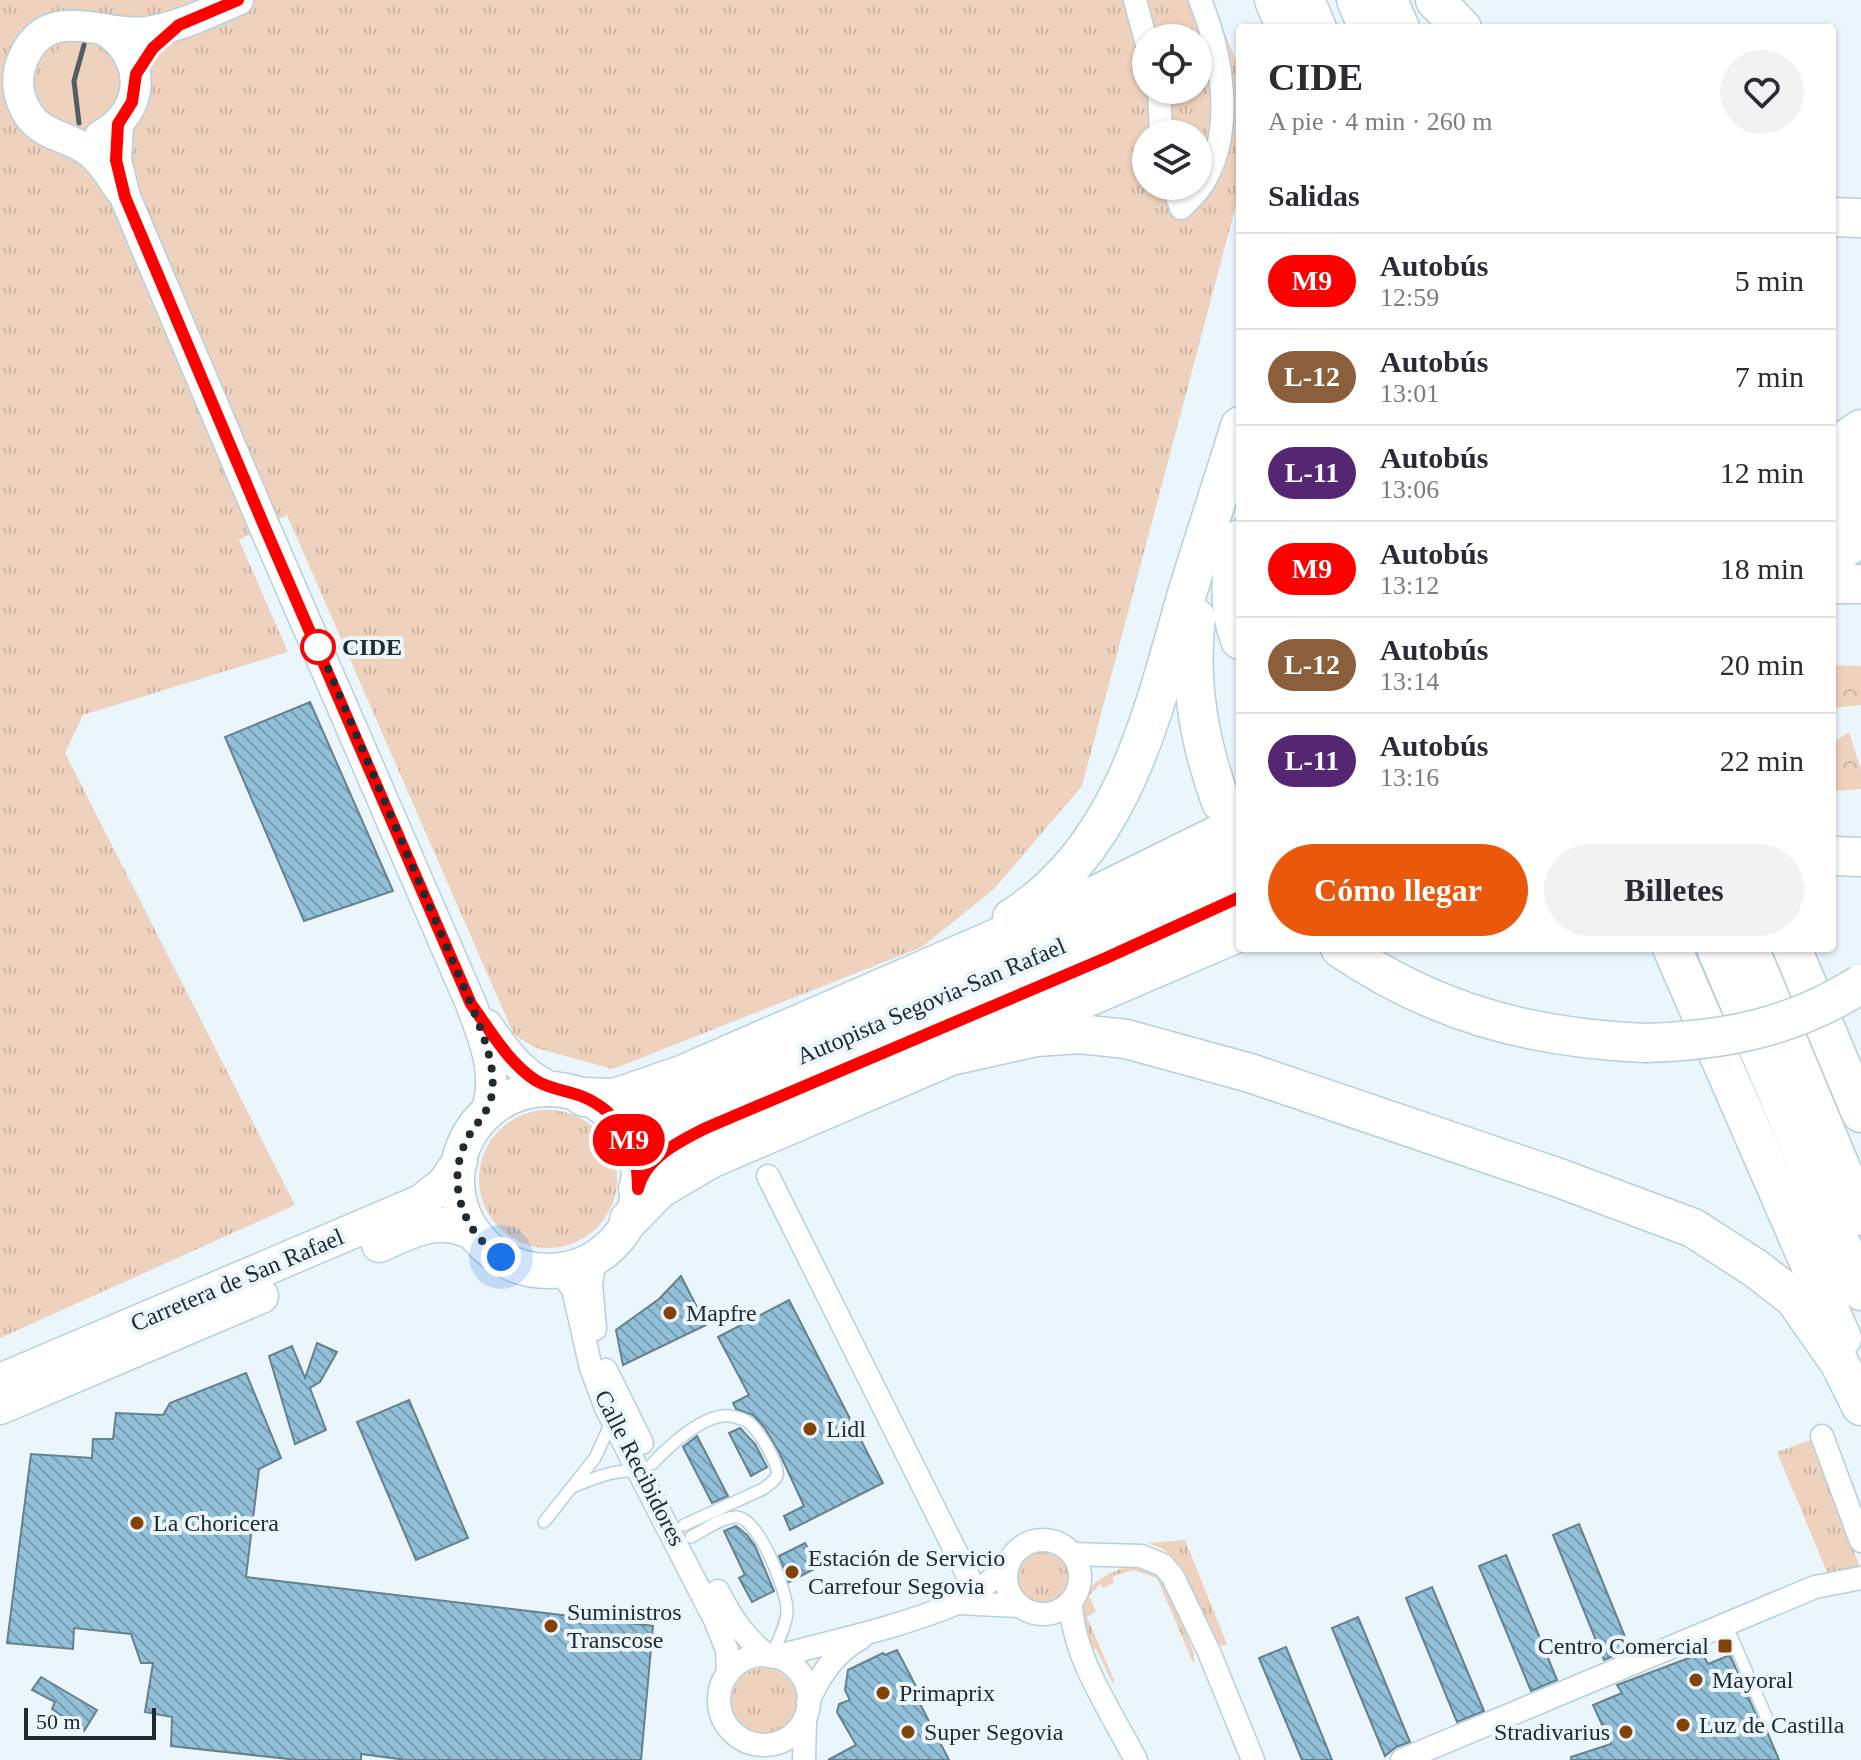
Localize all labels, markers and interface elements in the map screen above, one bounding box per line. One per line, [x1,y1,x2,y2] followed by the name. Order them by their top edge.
[1132,24,1212,200] map controls
[1132,24,1212,104] button: locate
[1720,50,1804,134] button: heart
[1268,56,1363,98] text: CIDE
[1268,107,1493,136] text: A pie · 4 min · 260 m
[1132,120,1212,200] button: layers
[1268,179,1360,212] text: Salidas
[1380,249,1488,282] text: Autobús
[1735,264,1804,297] text: 5 min
[1292,265,1332,296] text: M9
[1380,283,1439,312] text: 12:59
[1380,345,1488,378] text: Autobús
[1735,360,1804,393] text: 7 min
[1284,361,1340,392] text: L-12
[1380,379,1439,408] text: 13:01
[1380,441,1488,474] text: Autobús
[1720,456,1804,489] text: 12 min
[1285,457,1339,488] text: L-11
[1380,475,1439,504] text: 13:06
[1380,537,1488,570] text: Autobús
[1720,552,1804,585] text: 18 min
[1292,553,1332,584] text: M9
[1380,571,1439,600] text: 13:12
[301,630,335,664] marker: CIDE
[1380,633,1488,666] text: Autobús
[342,634,402,660] place label: CIDE
[1720,648,1804,681] text: 20 min
[1284,649,1340,680] text: L-12
[1380,667,1439,696] text: 13:14
[1380,729,1488,762] text: Autobús
[1720,744,1804,777] text: 22 min
[1285,745,1339,776] text: L-11
[1380,763,1439,792] text: 13:16
[1268,844,1528,936] button: Cómo llegar
[1544,844,1804,936] button: Billetes
[793,932,1070,1069] street label: Autopista Segovia-San Rafael
[593,1114,665,1166] line badge: M9
[609,1124,649,1155] text: M9
[127,1223,348,1337] street label: Carretera de San Rafael
[481,1237,521,1277] your location
[686,1300,757,1326] place label: Mapfre
[661,1304,679,1322] marker: Mapfre
[590,1386,690,1550] street label: Calle Recibidores
[826,1416,866,1442] place label: Lidl
[801,1420,819,1438] marker: Lidl
[153,1510,279,1536] place label: La Choricera
[128,1514,146,1532] marker: La Choricera
[808,1545,1005,1599] place label: Estación de Servicio Carrefour Segovia
[783,1563,801,1581] marker: Estación de Servicio Carrefour Segovia
[567,1599,682,1653] place label: Suministros Transcose
[542,1617,560,1635] marker: Suministros Transcose
[1538,1633,1709,1659] place label: Centro Comercial
[1716,1637,1734,1655] marker: Centro Comercial
[1712,1667,1794,1693] place label: Mayoral
[1687,1671,1705,1689] marker: Mayoral
[899,1680,995,1706] place label: Primaprix
[874,1684,892,1702] marker: Primaprix
[24,1704,156,1740] scale bar
[36,1709,81,1734] text: 50 m
[1699,1712,1845,1738] place label: Luz de Castilla
[1674,1716,1692,1734] marker: Luz de Castilla
[924,1719,1064,1745] place label: Super Segovia
[1494,1719,1610,1745] place label: Stradivarius
[899,1723,917,1741] marker: Super Segovia
[1617,1723,1635,1741] marker: Stradivarius

